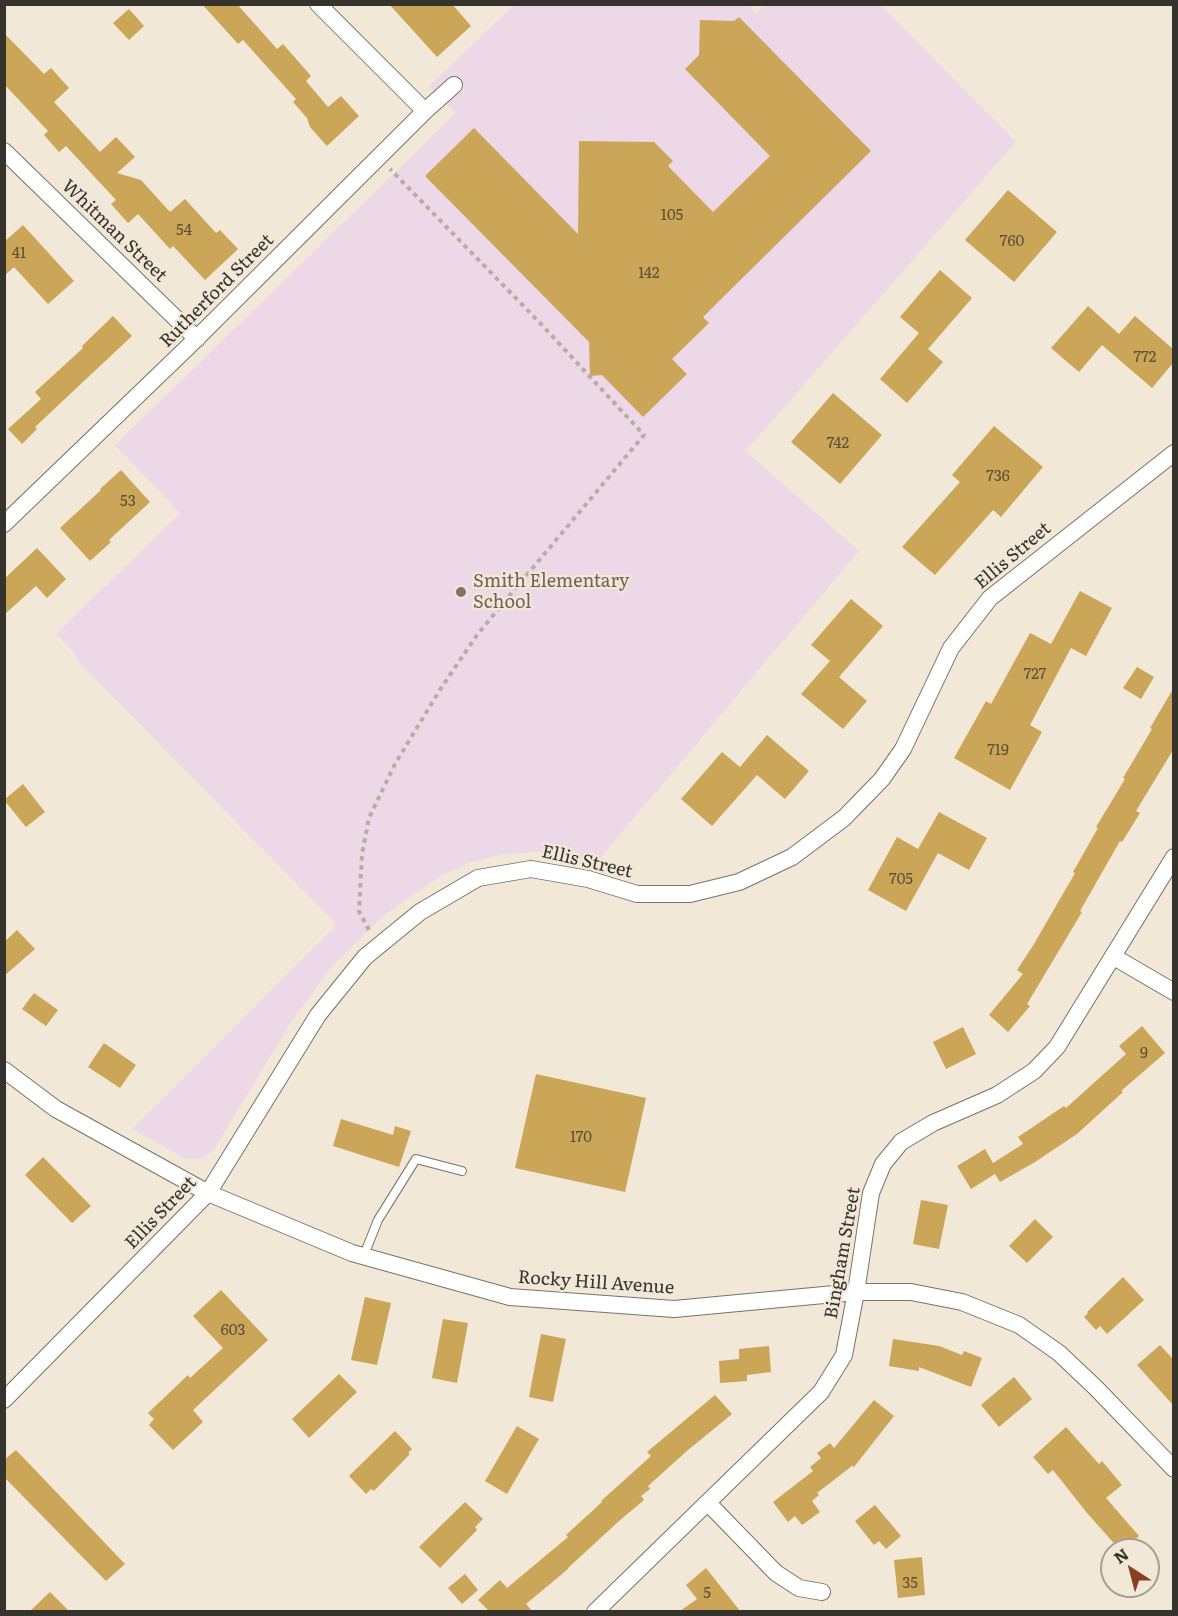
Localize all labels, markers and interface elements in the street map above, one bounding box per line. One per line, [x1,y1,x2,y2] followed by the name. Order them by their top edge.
[57,175,171,287] street label: Whitman Street
[661,207,683,225] house number: 105
[176,222,192,240] house number: 54
[156,230,278,352] street label: Rutherford Street
[1000,233,1024,251] house number: 760
[12,245,26,263] house number: 41
[638,265,660,283] house number: 142
[1134,349,1156,367] house number: 772
[827,435,849,453] house number: 742
[986,468,1010,486] house number: 736
[120,493,136,511] house number: 53
[971,518,1055,594] street label: Ellis Street
[473,571,629,614] place label: Smith Elementary School
[454,585,468,599] marker: Smith Elementary School
[1024,666,1046,684] house number: 727
[987,742,1009,760] house number: 719
[539,841,635,883] street label: Ellis Street
[889,871,913,889] house number: 705
[1140,1045,1148,1063] house number: 9
[570,1129,592,1147] house number: 170
[121,1172,201,1254] street label: Ellis Street
[821,1185,865,1321] street label: Bingham Street
[517,1267,675,1299] street label: Rocky Hill Avenue
[221,1322,245,1340] house number: 603
[1100,1538,1160,1598] north arrow
[1108,1541,1133,1569] text: N
[902,1575,918,1593] house number: 35
[703,1585,711,1603] house number: 5

